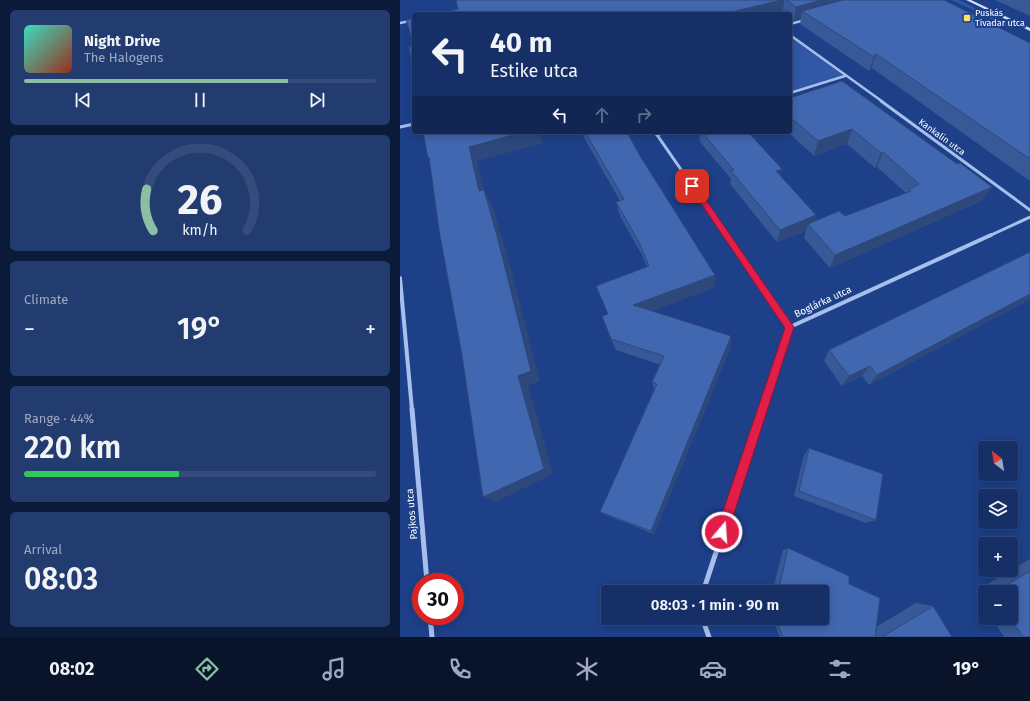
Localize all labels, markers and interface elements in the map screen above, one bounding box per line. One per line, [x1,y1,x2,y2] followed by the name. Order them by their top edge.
[975,8,1025,28] place label: Puskás Tivadar utca
[962,13,972,23] marker: Puskás Tivadar utca
[490,26,553,59] text: 40 m
[424,28,476,80] icon: left
[84,32,160,50] text: Night Drive
[84,50,163,65] text: The Halogens
[490,60,578,82] text: Estike utca
[72,89,94,111] icon: previous
[189,89,211,111] icon: pause
[306,89,328,111] icon: next
[549,104,571,126] icon: left
[591,104,613,126] icon: ahead
[633,104,655,126] icon: right
[917,117,967,157] street label: Kankalin utca
[675,169,709,203] pin
[178,175,222,225] text: 26
[681,175,703,197] icon: arrive
[182,222,218,239] text: km/h
[792,284,854,320] street label: Boglárka utca
[24,292,68,307] text: Climate
[177,311,223,347] text: 19°
[24,316,35,343] text: −
[365,316,376,343] text: +
[24,411,94,426] text: Range · 44%
[24,430,121,466] text: 220 km
[978,441,1018,481] north arrow
[978,441,1018,625] map controls
[404,488,420,540] street label: Pajkos utca
[978,489,1018,529] button: layers
[701,511,743,553] position arrow
[978,537,1018,577] button: +
[24,542,62,557] text: Arrival
[24,561,98,597] text: 08:03
[412,573,464,625] speed limit sign: 30
[978,585,1018,625] button: −
[651,596,779,614] text: 08:03 · 1 min · 90 m
[193,655,221,683] icon: directions
[320,655,348,683] icon: music
[446,655,474,683] icon: phone
[573,655,601,683] icon: climate
[699,655,727,683] icon: car
[826,655,854,683] icon: filters
[49,658,94,680] text: 08:02
[953,658,981,680] text: 19°

